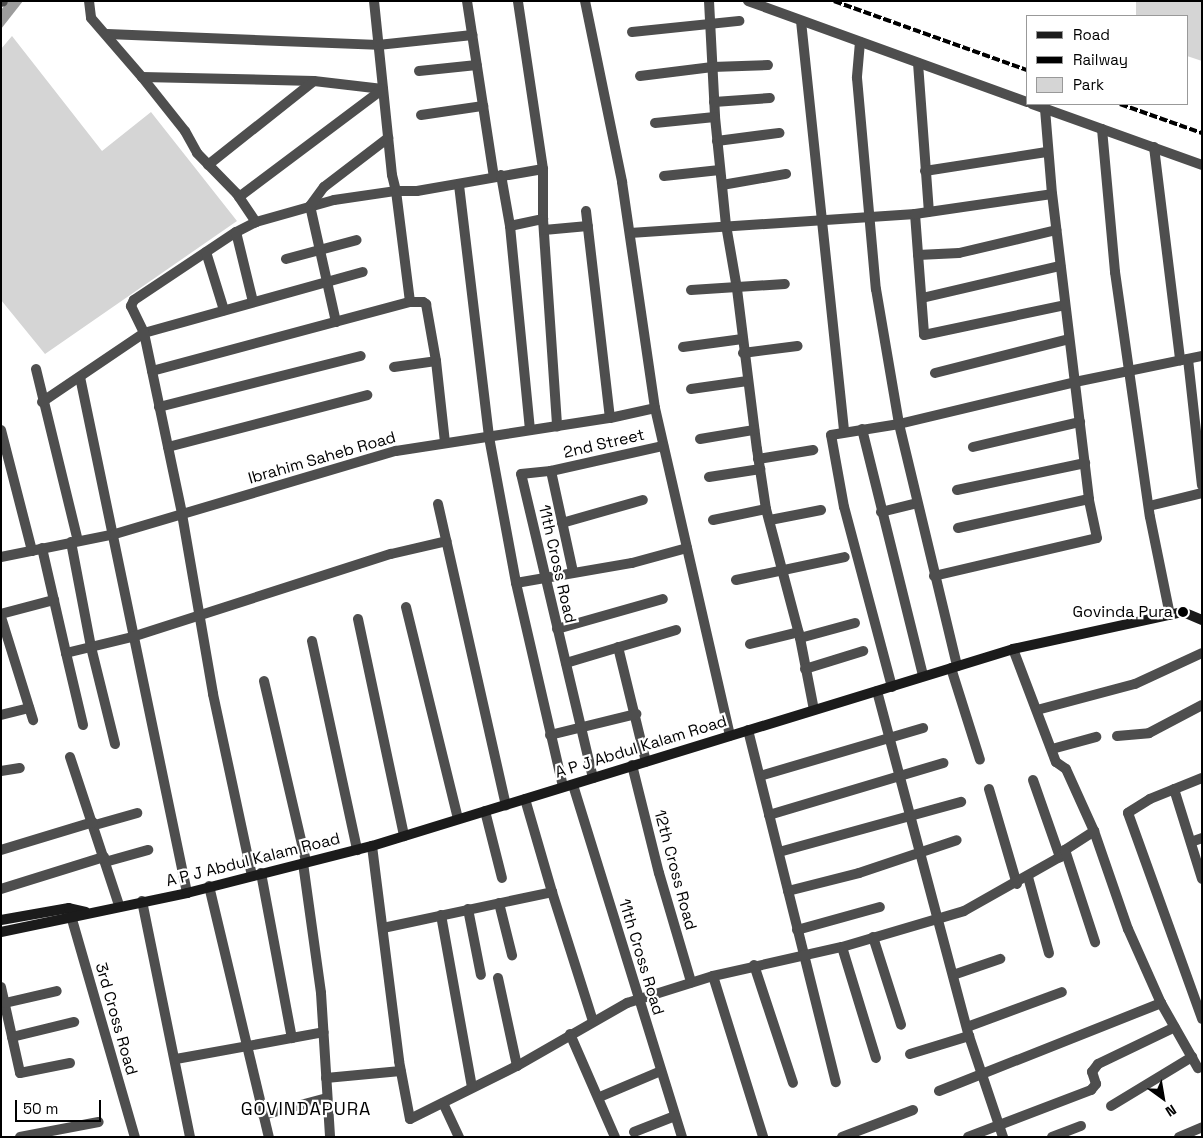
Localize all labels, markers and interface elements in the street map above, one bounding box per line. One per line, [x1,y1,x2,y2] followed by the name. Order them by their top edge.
[1026,15,1188,105] legend
[1073,25,1110,44] text: Road
[1073,50,1128,69] text: Railway
[1073,75,1104,94] text: Park
[562,425,646,463] street label: 2nd Street
[246,428,398,488] street label: Ibrahim Saheb Road
[534,503,580,625] street label: 11th Cross Road
[1073,602,1173,622] place label: Govinda Pura
[1177,606,1189,618] marker: Govinda Pura
[552,712,730,782] street label: A P J Abdul Kalam Road
[650,808,700,932] street label: 12th Cross Road
[164,829,342,891] street label: A P J Abdul Kalam Road
[614,896,668,1018] street label: 11th Cross Road
[91,961,141,1077] street label: 3rd Cross Road
[1138,1073,1188,1123] north arrow
[18,1090,104,1122] scale bar
[239,1098,373,1120] district label: GOVINDAPURA
[23,1099,58,1118] text: 50 m
[1162,1101,1180,1121] text: N

